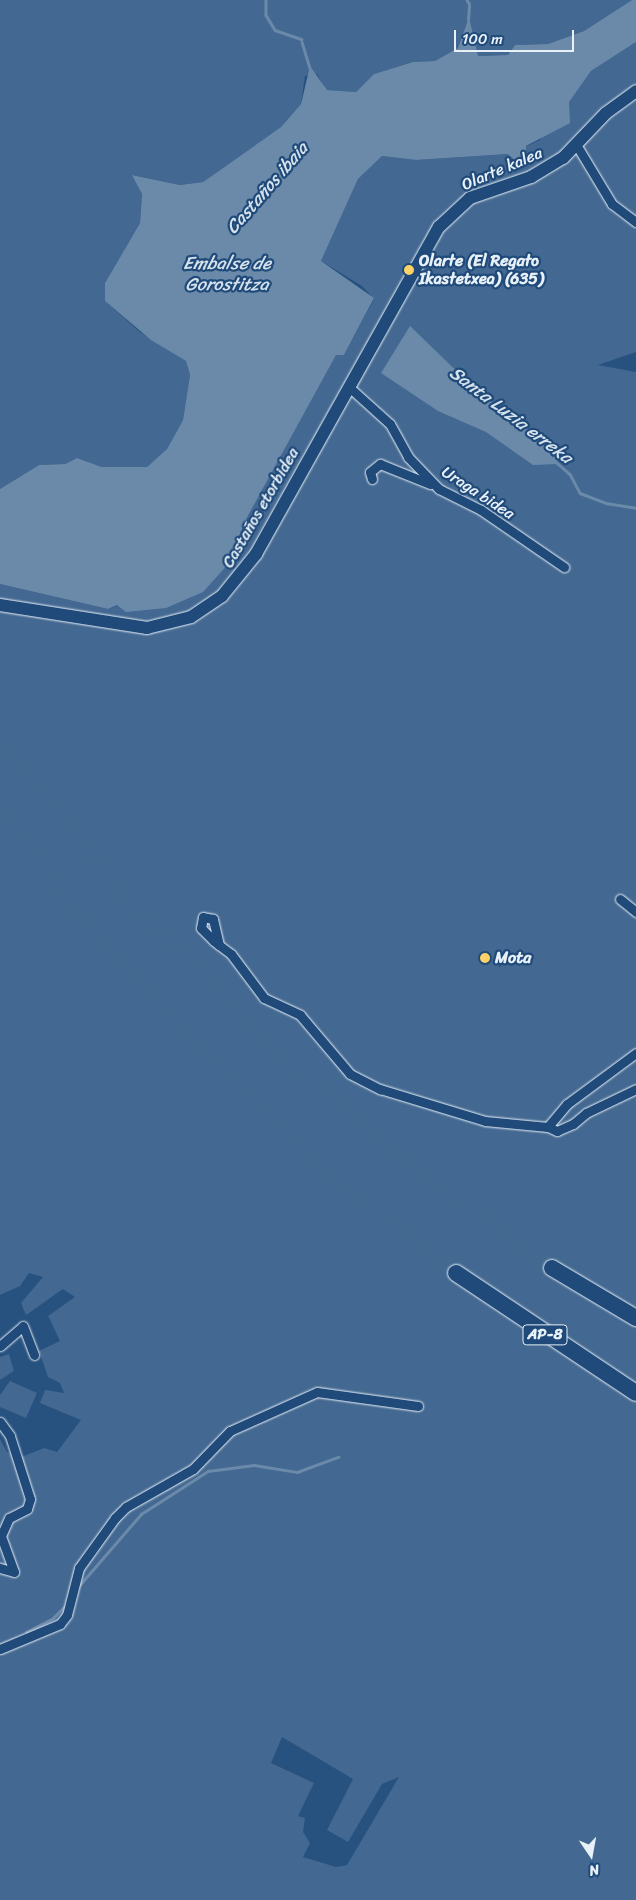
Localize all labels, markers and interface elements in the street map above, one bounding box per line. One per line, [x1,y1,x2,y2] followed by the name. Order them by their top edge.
[456,20,576,52] scale bar
[462,26,503,52] text: 100 m
[221,138,313,238] water label: Castaños ibaia
[459,143,545,195] street label: Olarte kalea
[419,251,544,289] place label: Olarte (El Regato Ikastetxea) (635)
[183,253,271,296] water label: Embalse de Gorostitza
[403,264,415,276] marker: Olarte (El Regato Ikastetxea) (635)
[445,362,577,468] water label: Santa Luzia erreka
[219,445,303,571] street label: Castaños etorbidea
[438,462,518,524] street label: Uraga bidea
[495,948,531,968] place label: Mota
[479,952,491,964] marker: Mota
[522,1322,568,1348] road number: AP-8
[566,1830,616,1880] north arrow
[587,1857,602,1883] text: N

